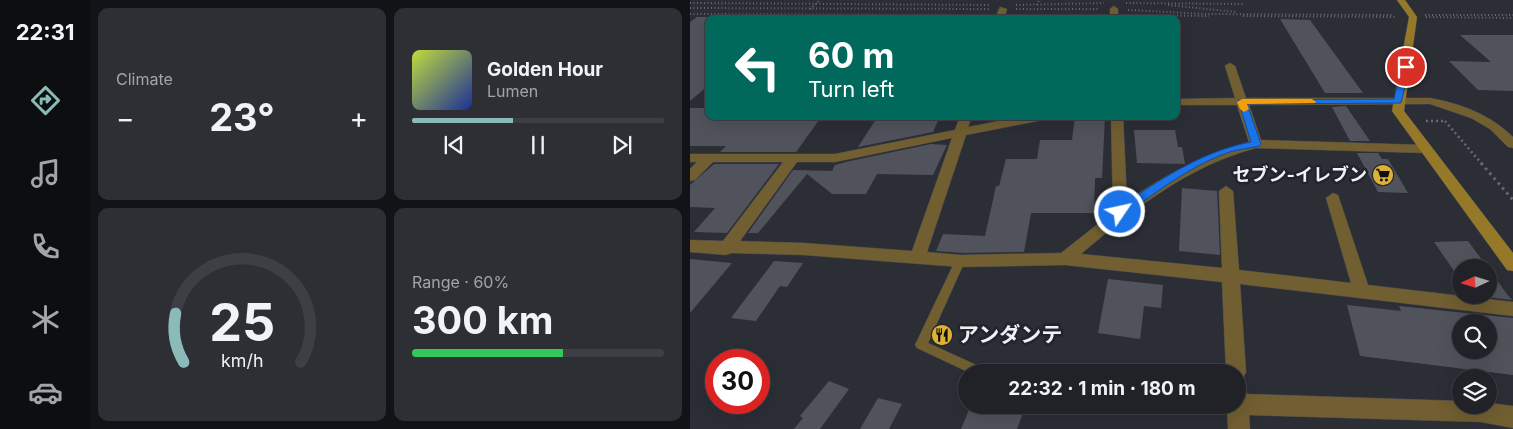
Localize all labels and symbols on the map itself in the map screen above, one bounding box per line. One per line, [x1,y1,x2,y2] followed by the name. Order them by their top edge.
[1385,46,1427,88] pin
[1371,163,1395,187] supermarket icon: セブン-イレブン
[1233,164,1367,185] place label: セブン-イレブン
[1093,185,1145,237] position arrow
[1452,259,1498,304] north arrow
[958,322,1062,347] place label: アンダンテ
[930,323,954,347] restaurant icon: アンダンテ
[705,349,770,414] speed limit sign: 30

